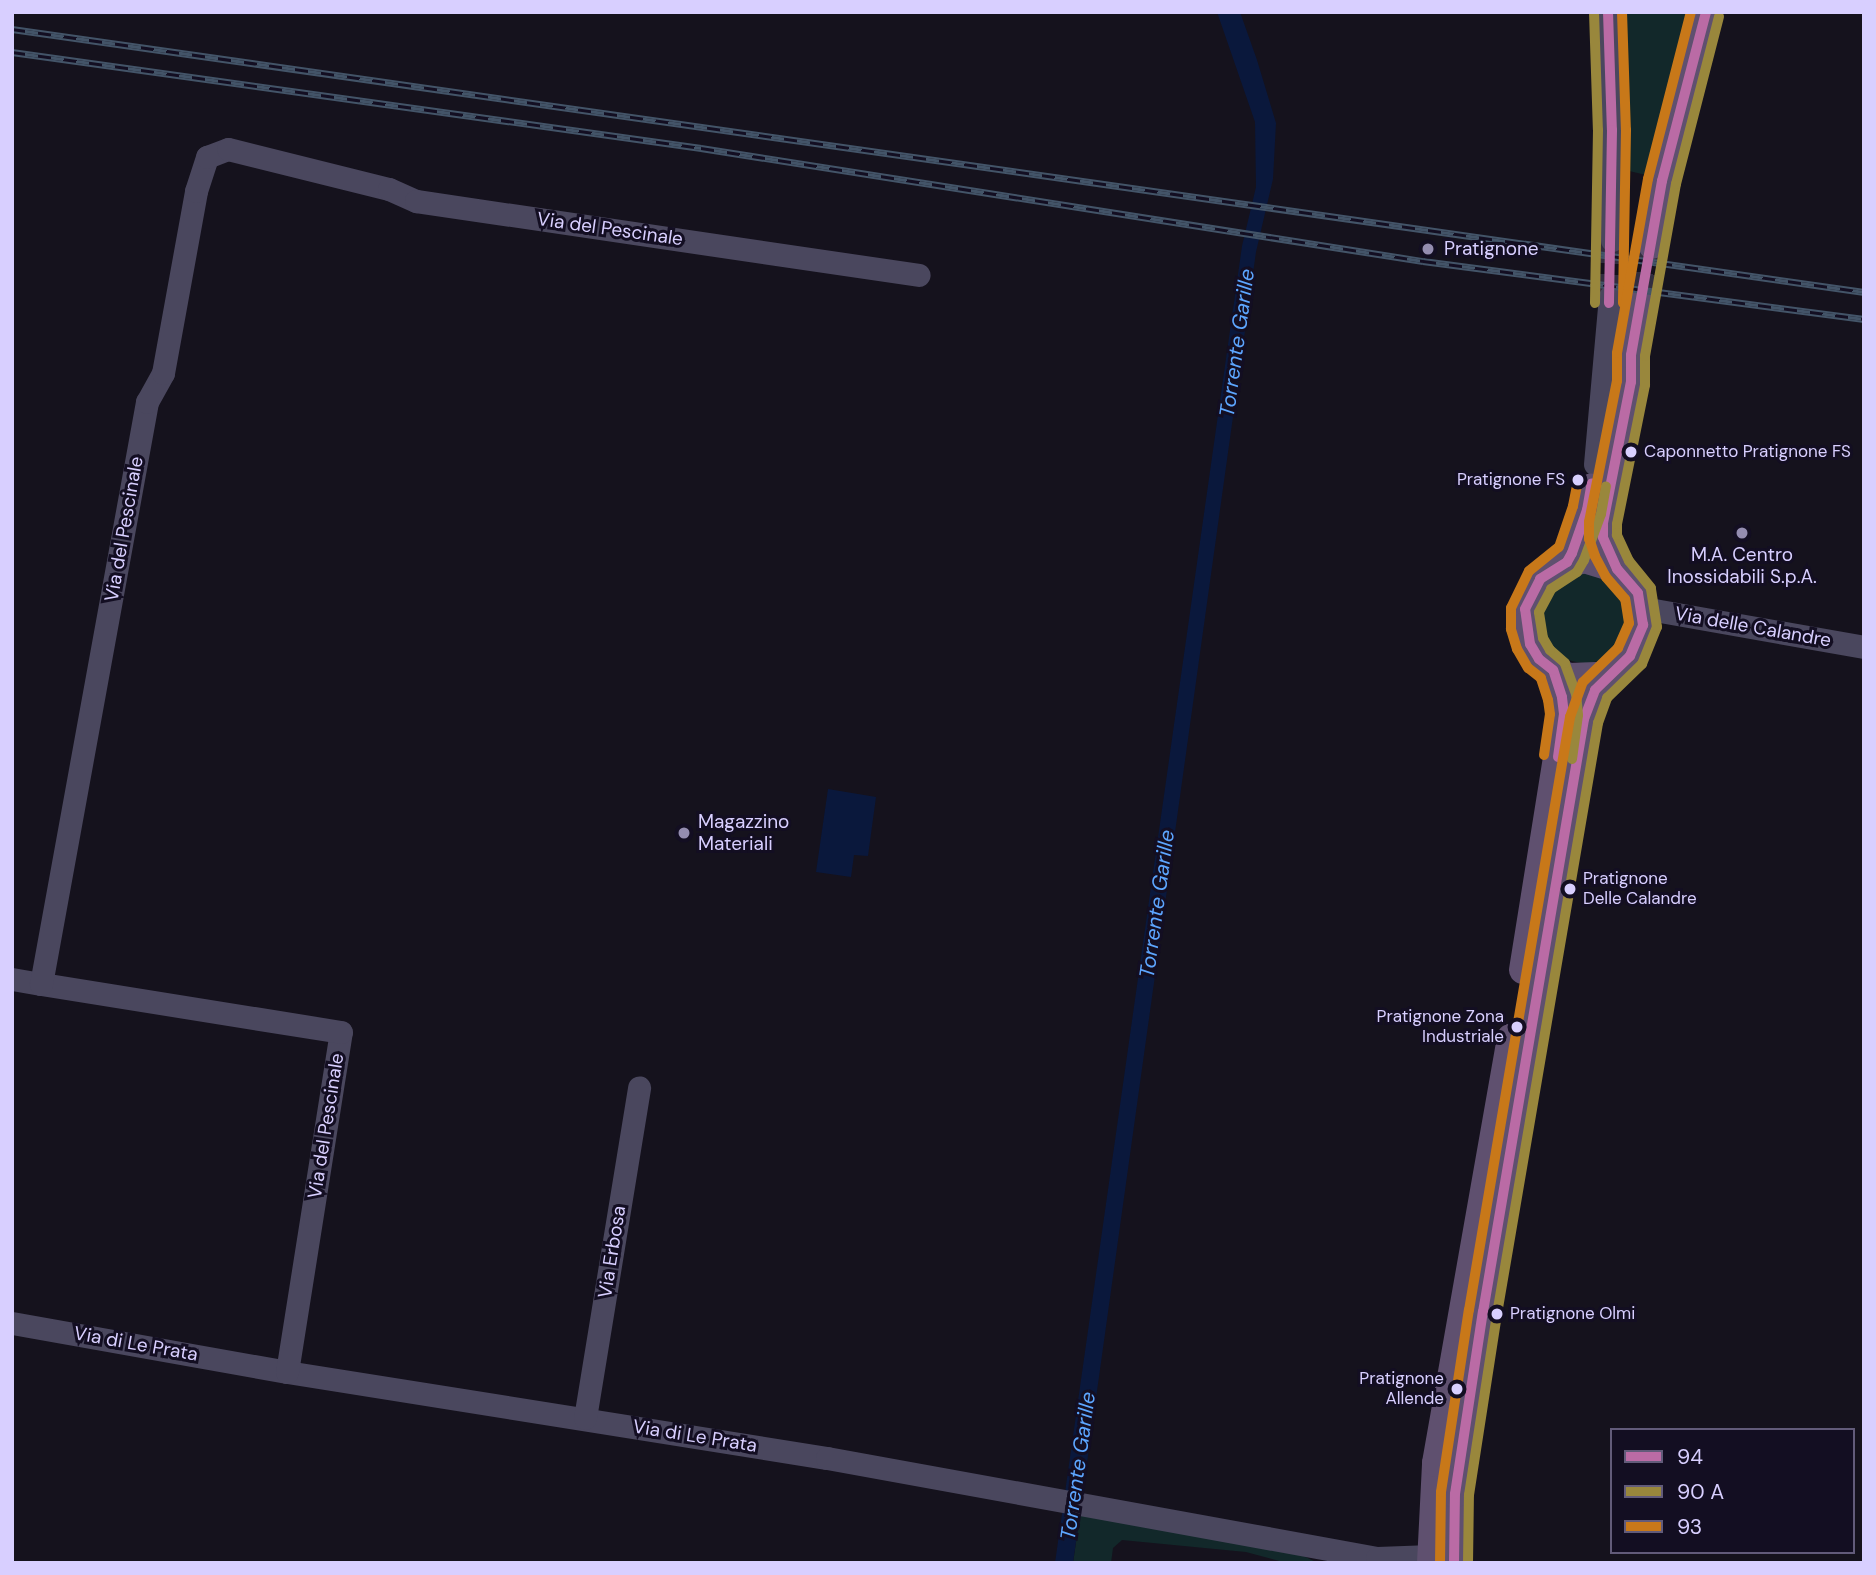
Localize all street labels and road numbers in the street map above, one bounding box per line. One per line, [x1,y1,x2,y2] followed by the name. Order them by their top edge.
[536,207,684,251] street label: Via del Pescinale
[100,455,148,603] street label: Via del Pescinale
[1673,602,1833,652] street label: Via delle Calandre
[303,1052,349,1200] street label: Via del Pescinale
[593,1204,631,1300] street label: Via Erbosa
[72,1322,200,1366] street label: Via di Le Prata
[631,1415,759,1457] street label: Via di Le Prata

